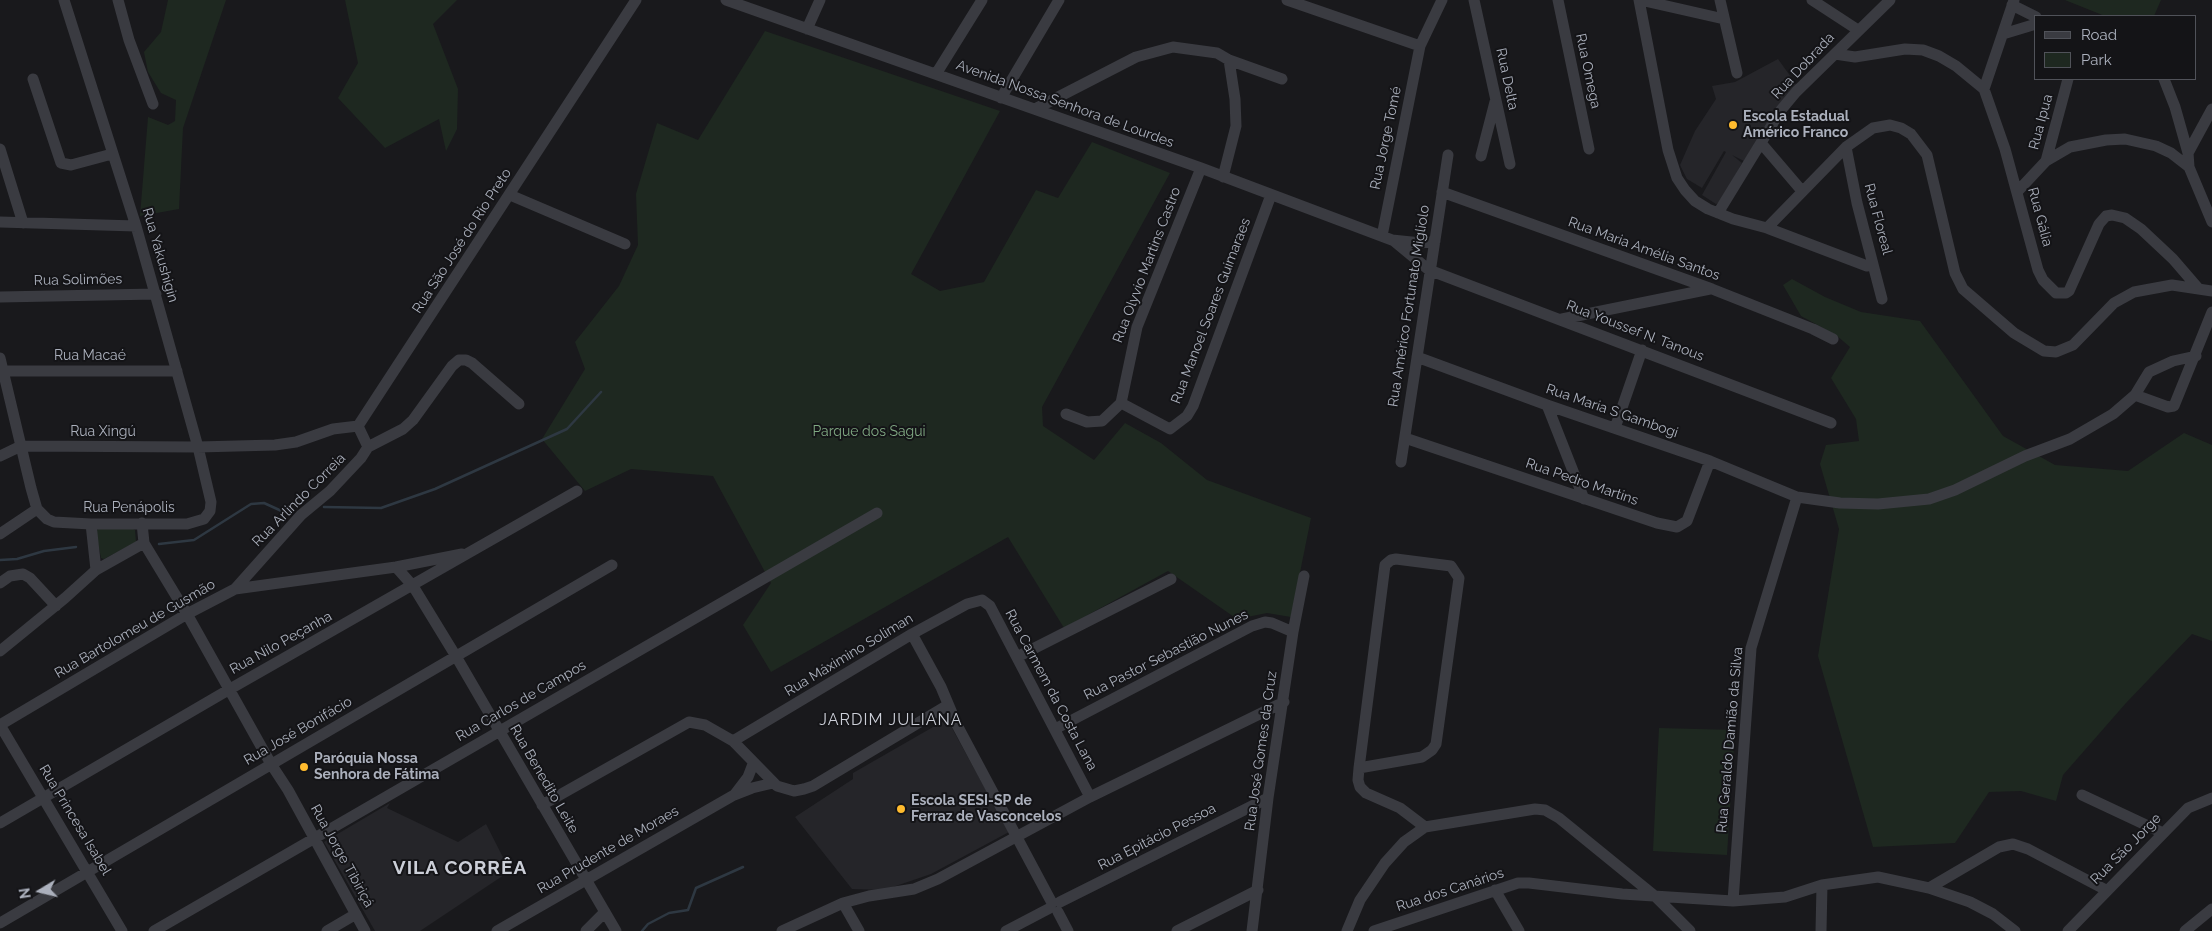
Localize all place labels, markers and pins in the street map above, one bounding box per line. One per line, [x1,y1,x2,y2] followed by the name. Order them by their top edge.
[1743,109,1849,142] place label: Escola Estadual Américo Franco
[1727,119,1739,131] marker: Escola Estadual Américo Franco
[314,751,439,784] place label: Paróquia Nossa Senhora de Fátima
[298,761,310,773] marker: Paróquia Nossa Senhora de Fátima
[911,793,1061,826] place label: Escola SESI-SP de Ferraz de Vasconcelos
[895,803,907,815] marker: Escola SESI-SP de Ferraz de Vasconcelos

